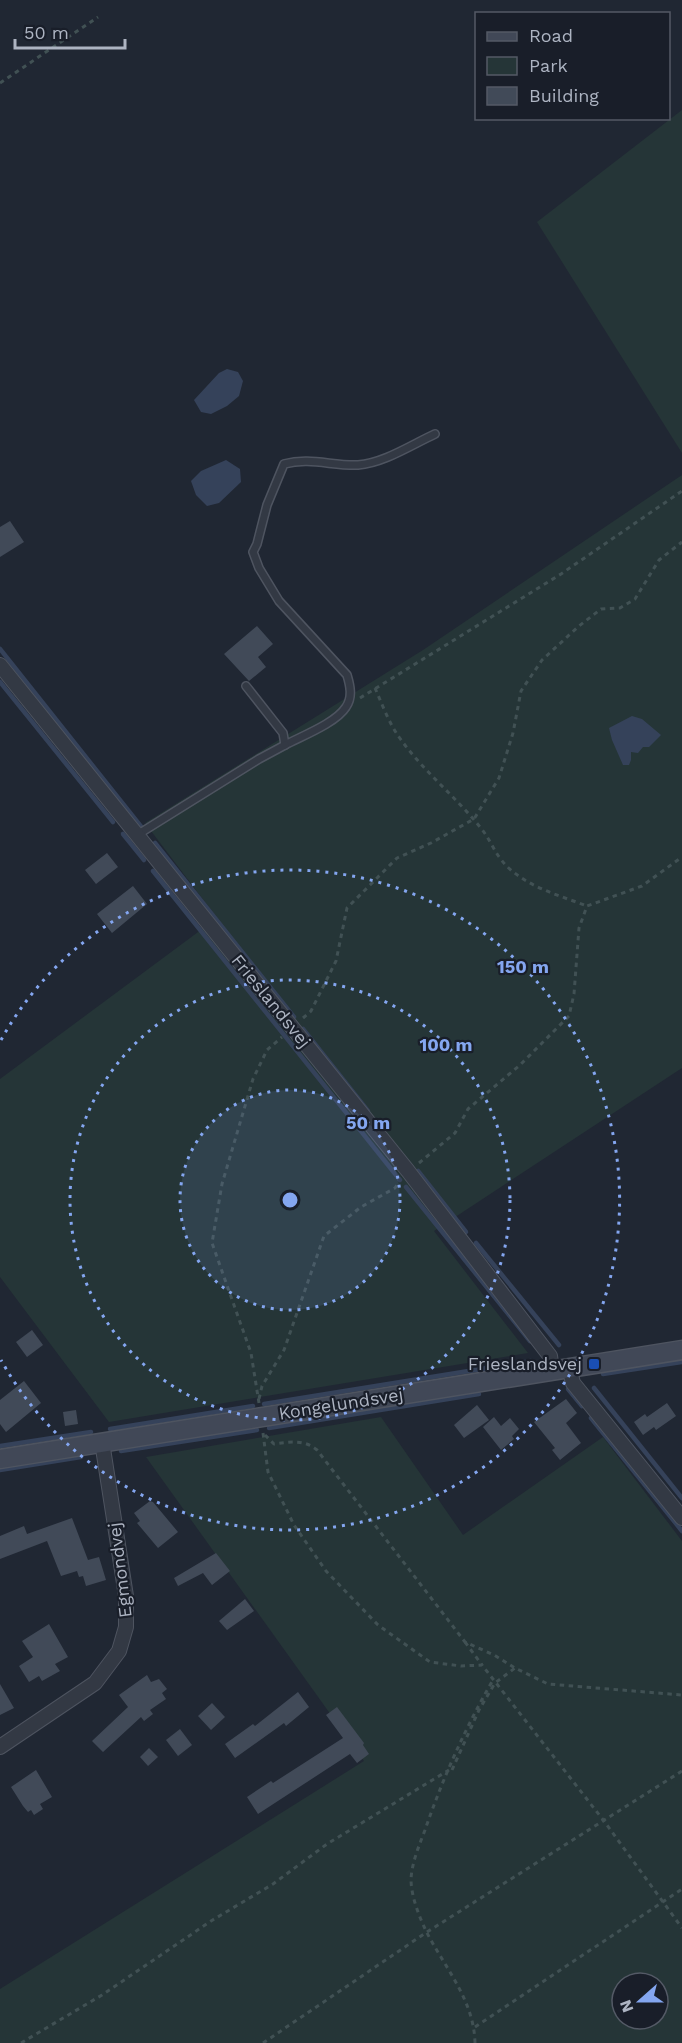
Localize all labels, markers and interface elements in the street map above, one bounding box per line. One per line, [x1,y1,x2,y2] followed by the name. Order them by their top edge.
[15,12,124,50] scale bar
[475,12,670,120] legend
[24,22,69,43] text: 50 m
[529,25,573,46] text: Road
[529,55,568,76] text: Park
[529,85,599,106] text: Building
[227,950,315,1052] street label: Frieslandsvej
[497,956,549,977] text: 150 m
[419,1034,473,1055] text: 100 m
[346,1112,390,1133] text: 50 m
[280,1190,300,1210] centre of rings
[468,1353,582,1374] place label: Frieslandsvej
[587,1357,601,1371] marker: Frieslandsvej
[277,1383,405,1424] street label: Kongelundsvej
[103,1521,136,1619] street label: Egmondvej
[610,1971,670,2031] north arrow
[615,1997,637,2015] text: N

